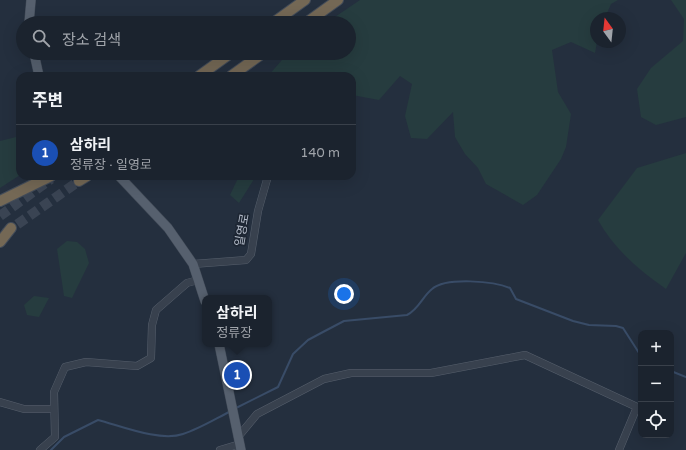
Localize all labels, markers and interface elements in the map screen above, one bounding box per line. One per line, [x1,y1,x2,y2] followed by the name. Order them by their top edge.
[590,12,626,48] north arrow
[16,16,356,60] search box
[30,27,52,49] icon: search
[62,31,121,49] text: 장소 검색
[32,90,63,111] text: 주변
[70,136,111,154] text: 삼하리
[41,145,49,161] text: 1
[300,145,340,161] text: 140 m
[70,157,152,173] text: 정류장 · 일영로
[232,212,252,248] street label: 일영로
[334,284,354,304] your location
[202,295,272,347] popup
[216,304,258,322] text: 삼하리
[216,325,252,341] text: 정류장
[638,330,674,438] map controls
[638,330,674,366] button: +
[224,360,250,390] pin: 1
[638,366,674,402] button: −
[638,402,674,438] button: locate

